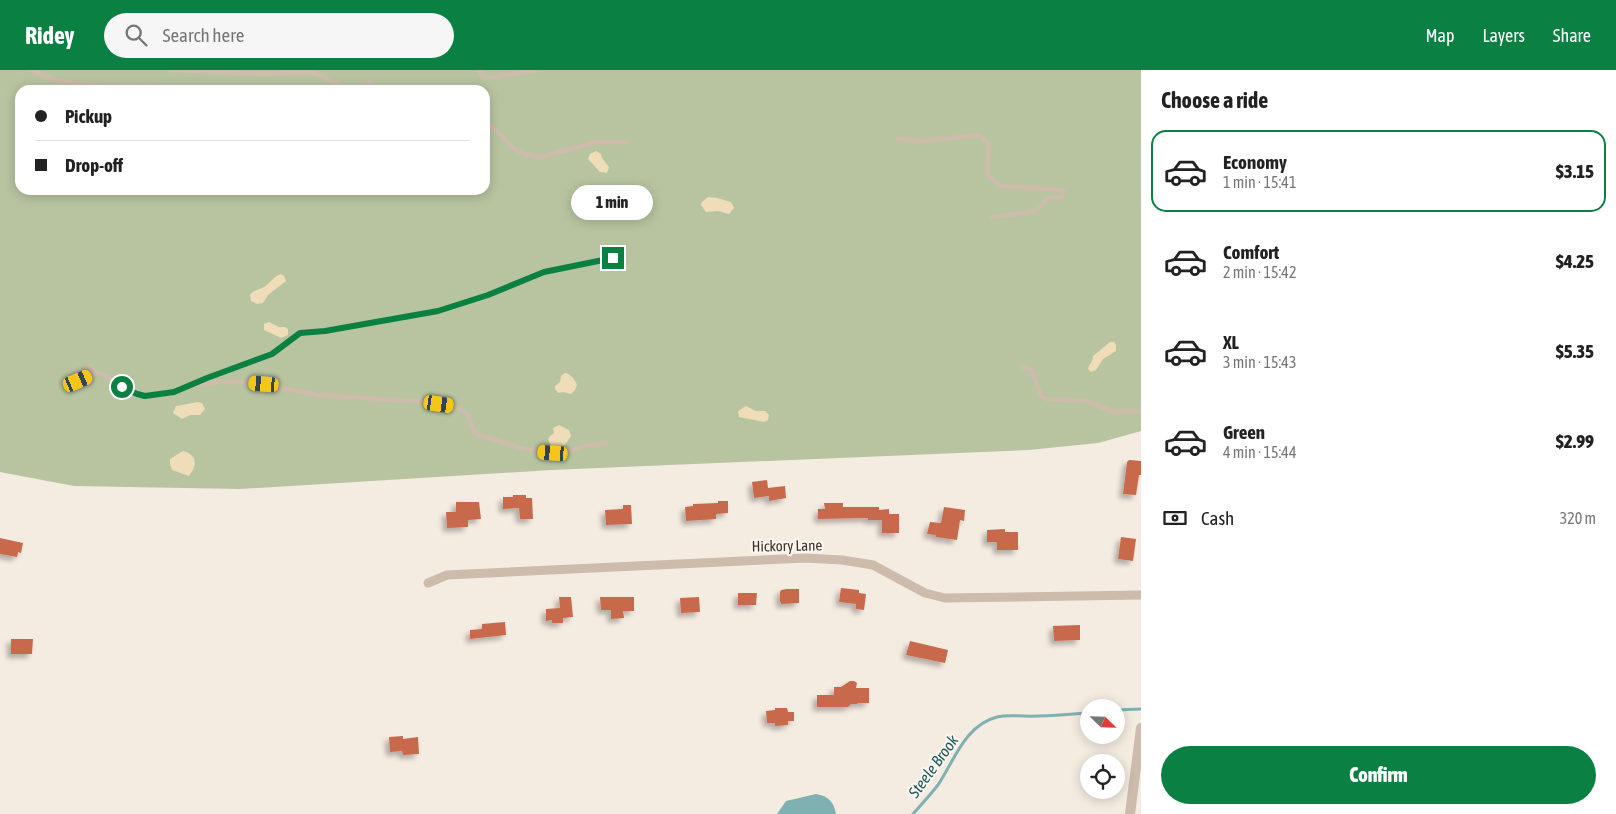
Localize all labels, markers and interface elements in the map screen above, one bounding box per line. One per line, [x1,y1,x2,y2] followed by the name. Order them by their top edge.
[104,13,454,58] search box
[122,21,150,49] icon: search
[25,22,74,49] text: Ridey
[162,24,244,46] text: Search here
[1425,25,1454,46] text: Map
[1482,25,1525,46] text: Layers
[1553,25,1591,46] text: Share
[1161,87,1268,113] text: Choose a ride
[65,105,112,127] text: Pickup
[1163,149,1208,194] icon: car
[1223,151,1287,173] text: Economy
[65,154,123,176] text: Drop-off
[1556,160,1594,182] text: $3.15
[1223,173,1296,191] text: 1 min · 15:41
[572,186,654,220] callout: 1 min
[596,193,628,211] text: 1 min
[1163,239,1208,284] icon: car
[1223,241,1279,263] text: Comfort
[602,247,624,269] route end
[1556,250,1594,272] text: $4.25
[1223,263,1296,281] text: 2 min · 15:42
[1163,329,1208,374] icon: car
[1223,331,1239,353] text: XL
[1556,340,1594,362] text: $5.35
[1223,353,1296,371] text: 3 min · 15:43
[61,368,94,394] car
[248,375,279,393] car
[111,376,133,398] route start
[423,394,454,414] car
[1163,419,1208,464] icon: car
[1223,421,1265,443] text: Green
[1556,430,1594,452] text: $2.99
[1223,443,1296,461] text: 4 min · 15:44
[537,444,568,462] car
[1161,504,1189,532] icon: cash
[1201,507,1234,529] text: Cash
[1560,509,1596,527] text: 320 m
[752,536,823,555] street label: Hickory Lane
[1080,699,1125,744] north arrow
[1080,699,1125,799] map controls
[904,731,962,802] water label: Steele Brook
[1161,746,1596,804] button: Confirm
[1080,754,1125,799] button: locate

